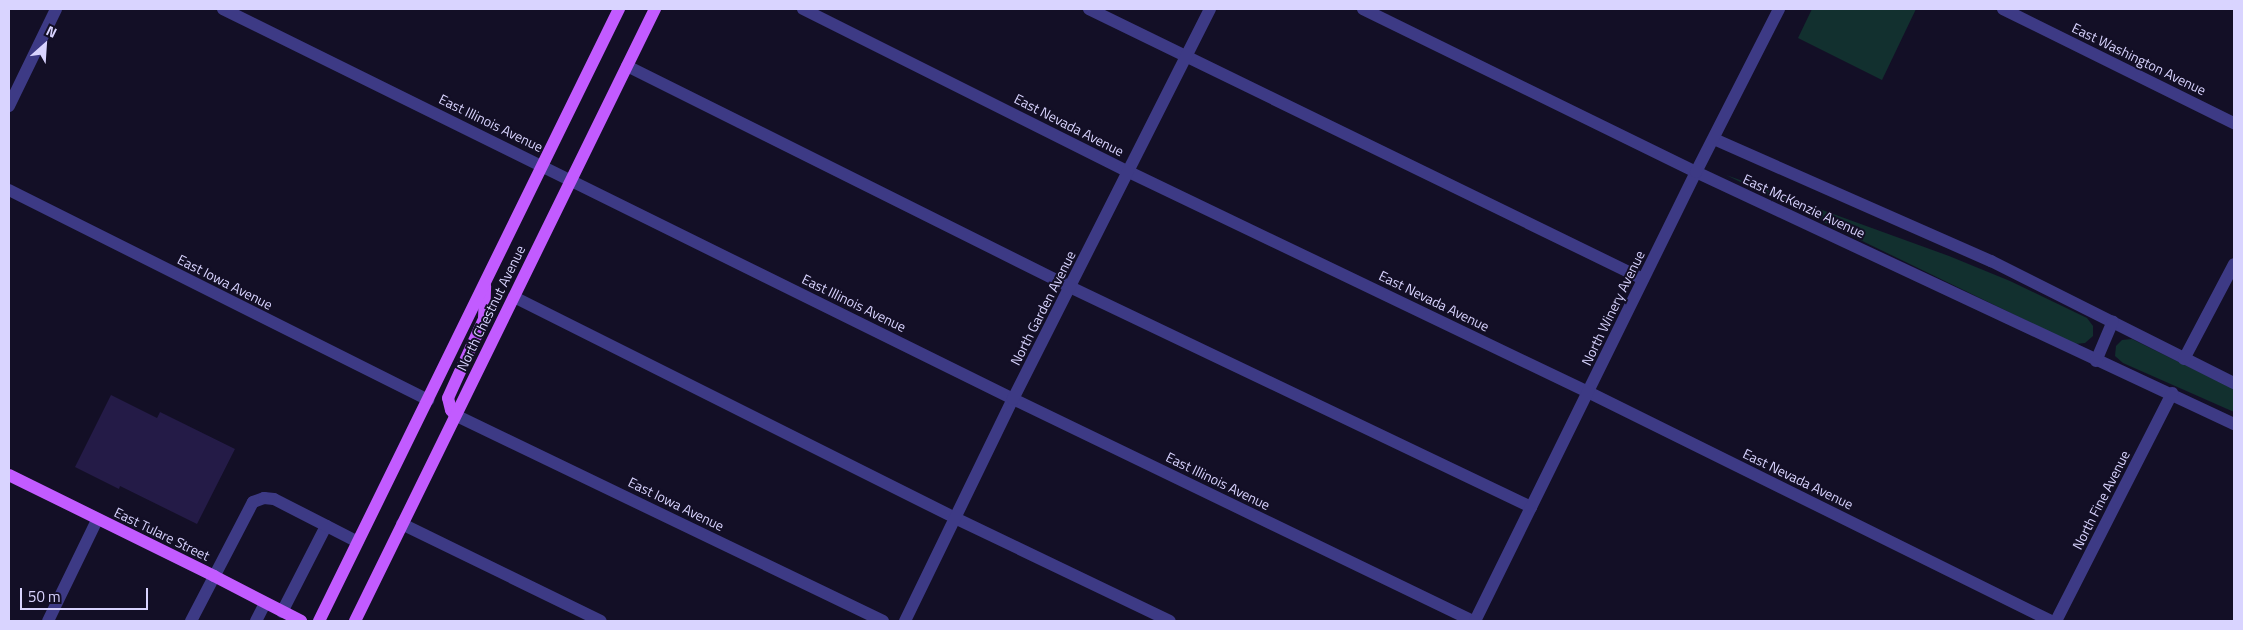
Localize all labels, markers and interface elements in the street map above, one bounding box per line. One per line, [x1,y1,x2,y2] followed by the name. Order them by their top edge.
[2069,19,2209,99] street label: East Washington Avenue
[20,20,70,70] north arrow
[43,20,61,43] text: N
[1011,90,1127,160] street label: East Nevada Avenue
[436,91,546,155] street label: East Illinois Avenue
[1740,170,1868,242] street label: East McKenzie Avenue
[453,243,529,373] street label: North Chestnut Avenue
[1007,248,1079,368] street label: North Garden Avenue
[1578,248,1648,368] street label: North Winery Avenue
[175,251,275,313] street label: East Iowa Avenue
[1376,267,1492,335] street label: East Nevada Avenue
[799,271,909,335] street label: East Illinois Avenue
[1740,445,1856,513] street label: East Nevada Avenue
[2069,448,2133,552] street label: North Fine Avenue
[1163,449,1273,513] street label: East Illinois Avenue
[625,474,727,534] street label: East Iowa Avenue
[112,504,212,564] street label: East Tulare Street
[22,578,150,610] scale bar
[28,585,61,608] text: 50 m

